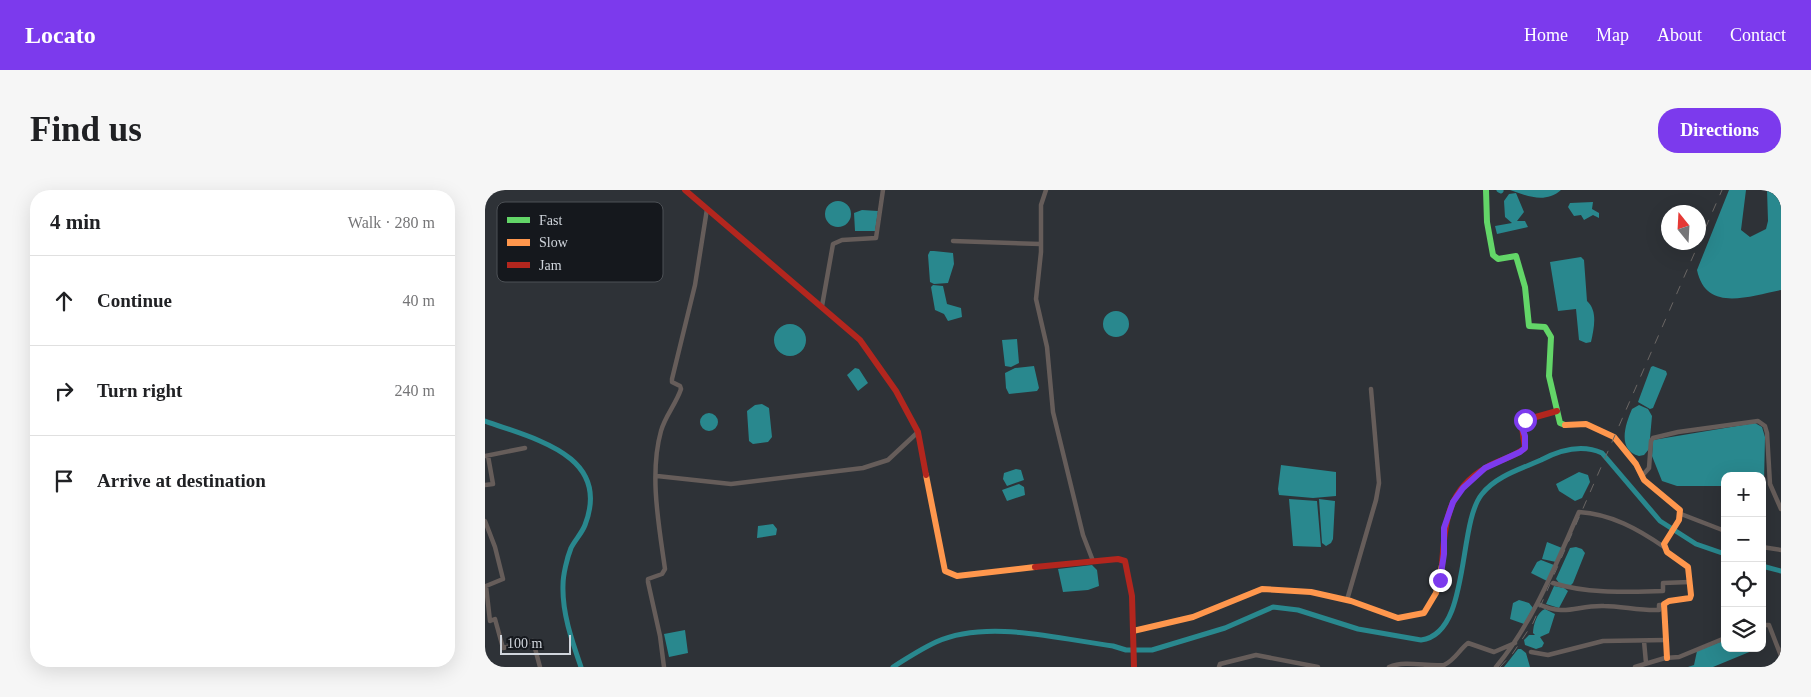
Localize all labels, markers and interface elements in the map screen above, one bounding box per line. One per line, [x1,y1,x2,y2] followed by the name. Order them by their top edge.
[25,22,96,48] text: Locato
[1524,25,1568,45] text: Home
[1596,25,1629,45] text: Map
[1657,25,1702,45] text: About
[1730,25,1786,45] text: Contact
[1658,108,1781,153] button: Directions
[30,110,142,149] text: Find us
[497,202,663,282] legend
[1661,205,1706,250] north arrow
[50,210,101,234] text: 4 min
[539,213,562,228] text: Fast
[348,214,435,231] text: Walk · 280 m
[539,235,569,250] text: Slow
[539,258,562,273] text: Jam
[50,287,78,315] icon: ahead
[97,290,172,311] text: Continue
[403,292,435,309] text: 40 m
[50,377,78,405] icon: right
[97,380,182,401] text: Turn right
[395,382,435,399] text: 240 m
[1514,409,1537,432] route start
[50,467,78,495] icon: arrive
[97,470,266,491] text: Arrive at destination
[1721,472,1766,652] map controls
[1721,472,1766,517] button: +
[1721,517,1766,562] button: −
[1721,562,1766,607] button: locate
[1429,569,1452,592] route end
[1721,607,1766,652] button: layers
[500,632,571,655] scale bar
[507,636,542,651] text: 100 m

